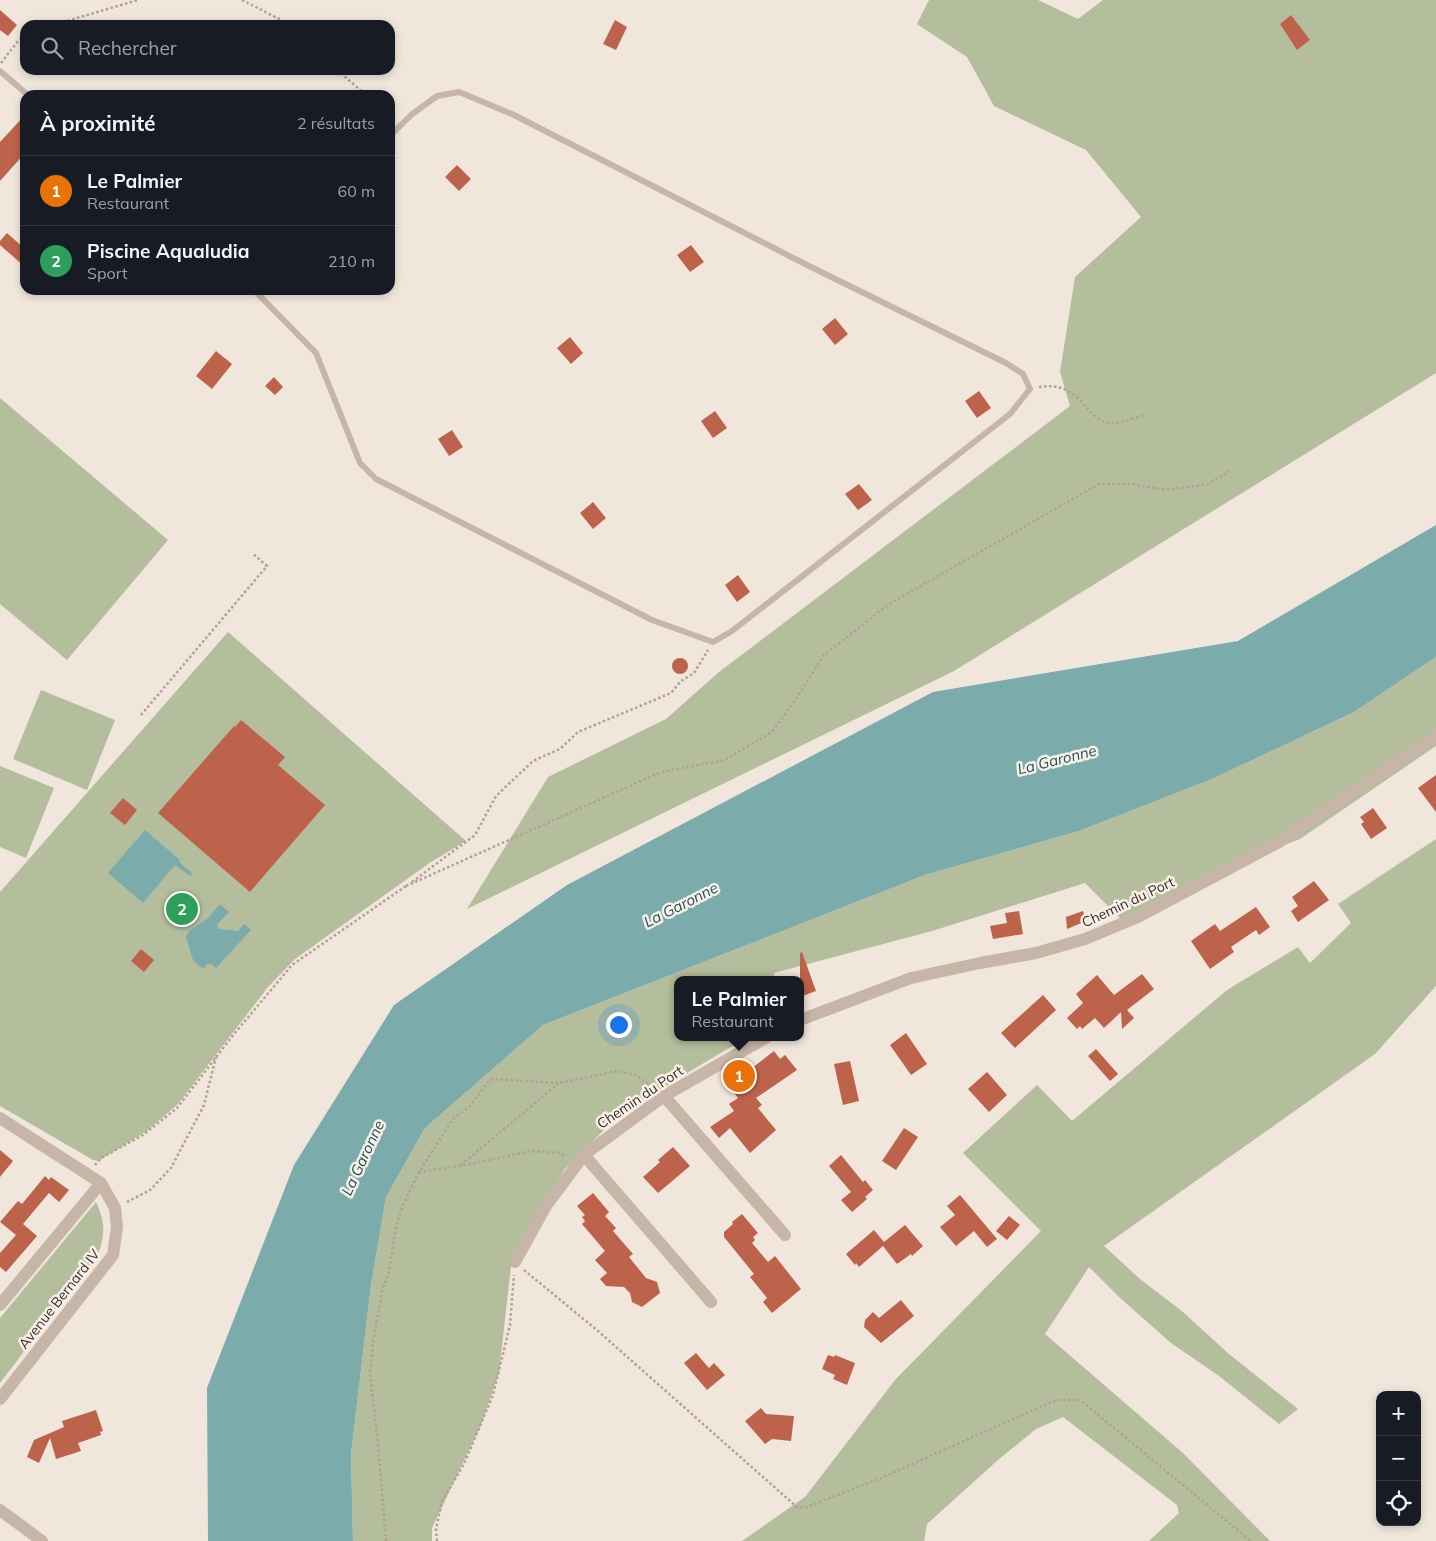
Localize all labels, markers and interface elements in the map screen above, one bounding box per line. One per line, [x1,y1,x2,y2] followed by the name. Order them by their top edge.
[20,20,395,75] search box
[38,34,66,62] icon: search
[78,36,177,60] text: Rechercher
[40,110,156,136] text: À proximité
[297,113,375,133] text: 2 résultats
[87,169,182,193] text: Le Palmier
[51,181,61,201] text: 1
[338,181,375,201] text: 60 m
[87,193,169,213] text: Restaurant
[87,239,250,263] text: Piscine Aqualudia
[51,251,61,271] text: 2
[328,251,375,271] text: 210 m
[87,263,128,283] text: Sport
[1015,741,1098,778] water label: La Garonne
[1079,873,1177,931] street label: Chemin du Port
[640,878,721,931] water label: La Garonne
[166,890,198,928] pin: 2
[674,976,804,1041] popup
[691,987,787,1011] text: Le Palmier
[691,1011,774,1031] text: Restaurant
[606,1012,632,1038] your location
[723,1057,755,1095] pin: 1
[593,1061,687,1132] street label: Chemin du Port
[337,1117,388,1198] water label: La Garonne
[14,1245,104,1352] street label: Avenue Bernard IV
[1376,1391,1421,1526] map controls
[1376,1391,1421,1436] button: +
[1376,1436,1421,1481] button: −
[1376,1481,1421,1526] button: locate

